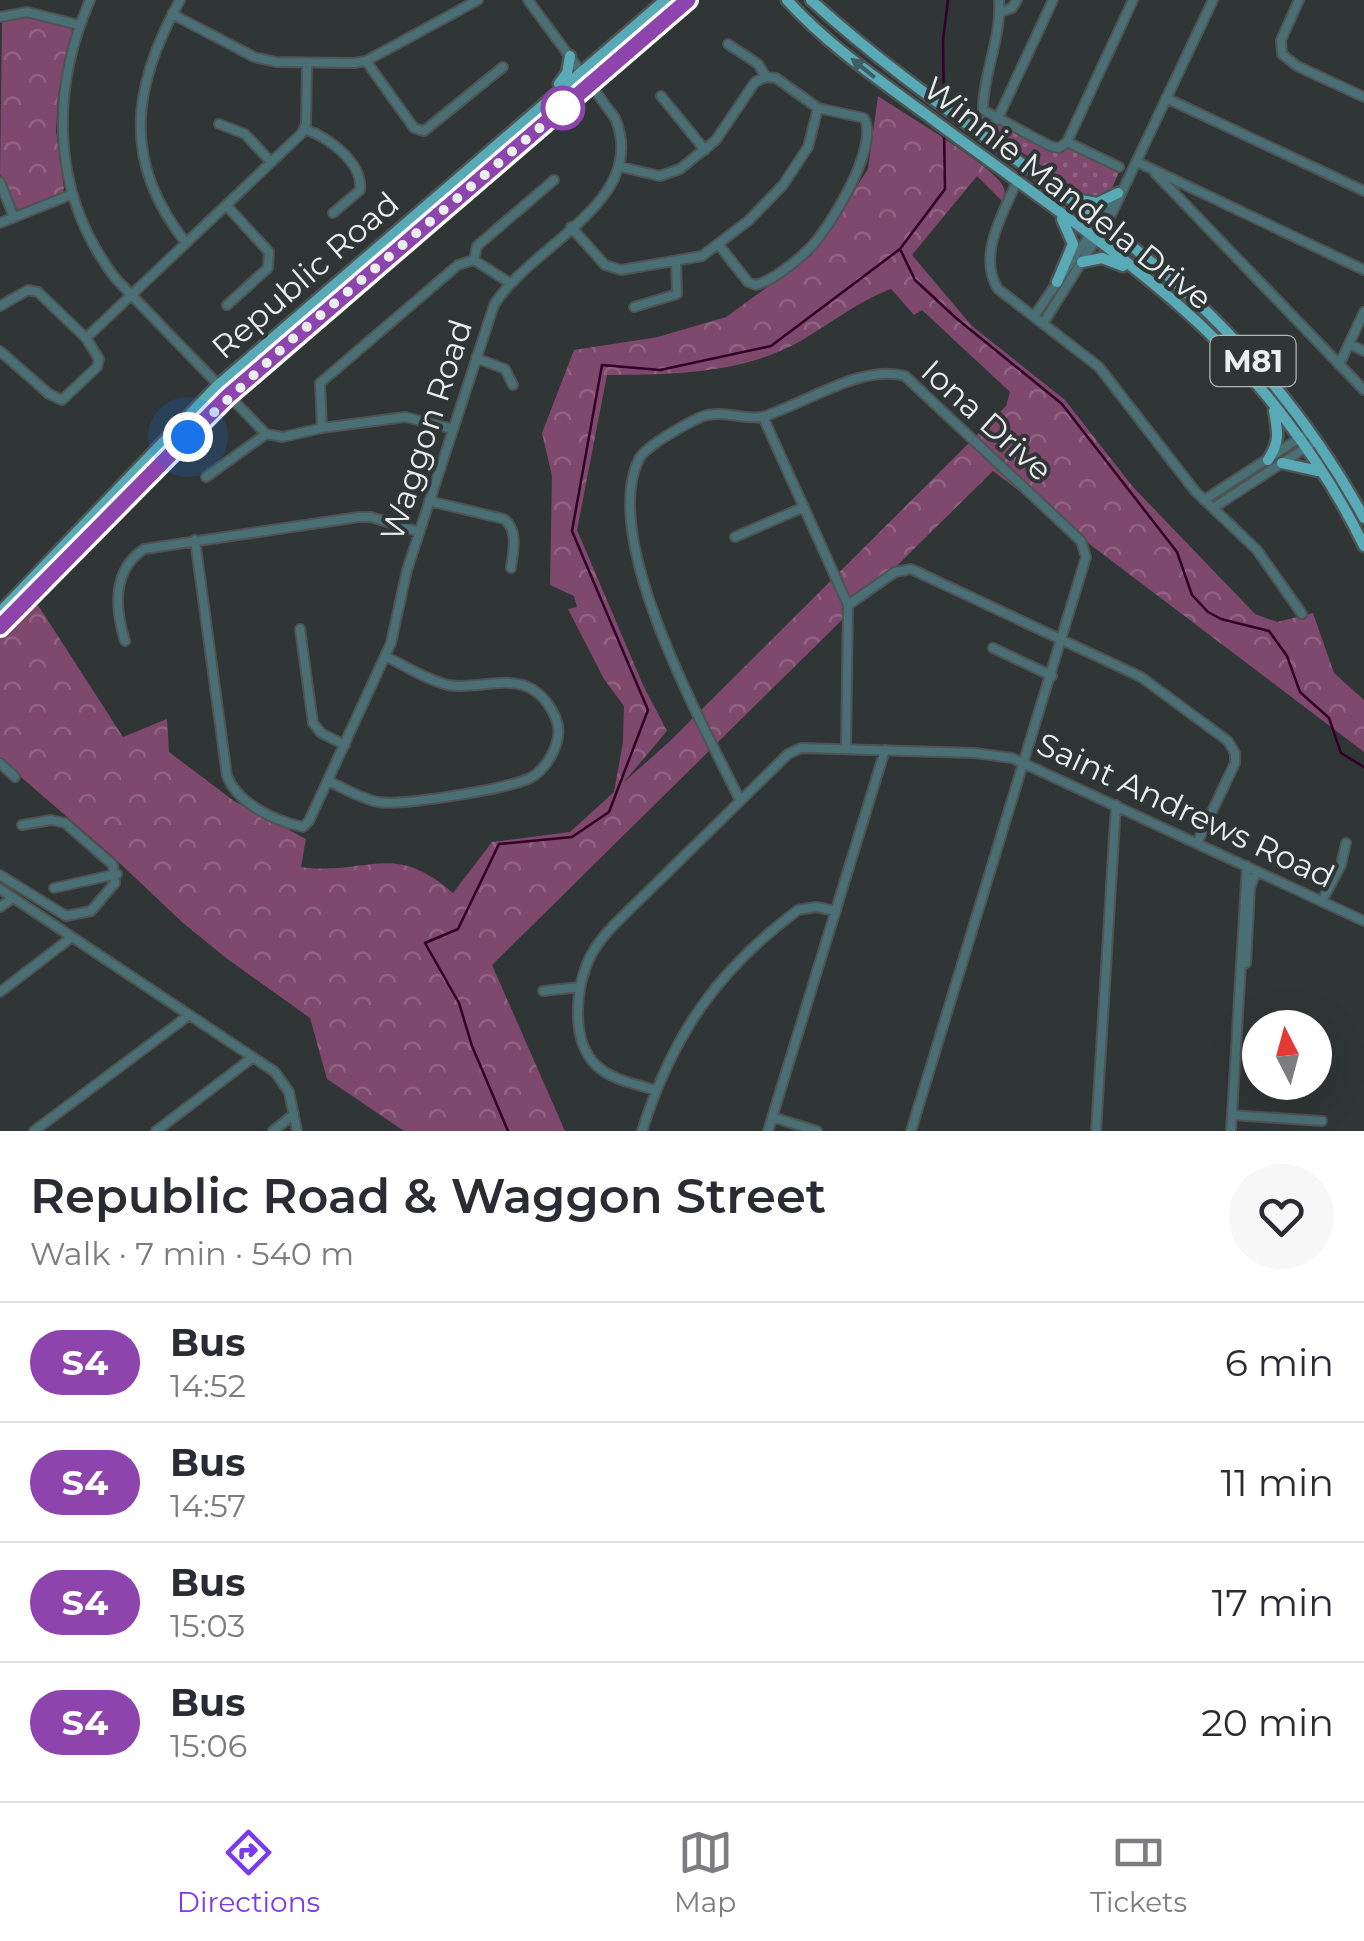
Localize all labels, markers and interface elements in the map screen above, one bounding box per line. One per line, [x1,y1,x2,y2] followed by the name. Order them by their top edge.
[850,58,876,79] one-way arrow
[916,68,1220,318] street label: Winnie Mandela Drive
[542,87,584,129] unlabelled marker
[204,183,406,367] street label: Republic Road
[372,314,480,546] street label: Waggon Road
[1210,336,1296,386] road number: M81
[914,351,1060,489] street label: Iona Drive
[163,412,213,462] your location
[1031,724,1341,896] street label: Saint Andrews Road
[1242,1010,1332,1100] north arrow
[1242,1010,1332,1100] map controls
[1229,1164,1334,1269] button: heart
[30,1167,826,1225] text: Republic Road & Waggon Street
[30,1234,354,1273] text: Walk · 7 min · 540 m
[170,1319,245,1366] text: Bus
[1225,1339,1334,1386] text: 6 min
[62,1341,108,1384] text: S4
[170,1366,246,1405] text: 14:52
[170,1439,245,1486] text: Bus
[1220,1459,1334,1506] text: 11 min
[62,1461,108,1504] text: S4
[170,1486,246,1525] text: 14:57
[170,1559,245,1606] text: Bus
[1212,1579,1334,1626] text: 17 min
[62,1581,108,1624] text: S4
[170,1606,245,1645] text: 15:03
[170,1679,245,1726] text: Bus
[1201,1699,1334,1746] text: 20 min
[62,1701,108,1744] text: S4
[170,1726,247,1765] text: 15:06
[177,1825,320,1919] tab: Directions
[674,1825,736,1919] tab: Map
[1090,1825,1187,1919] tab: Tickets

